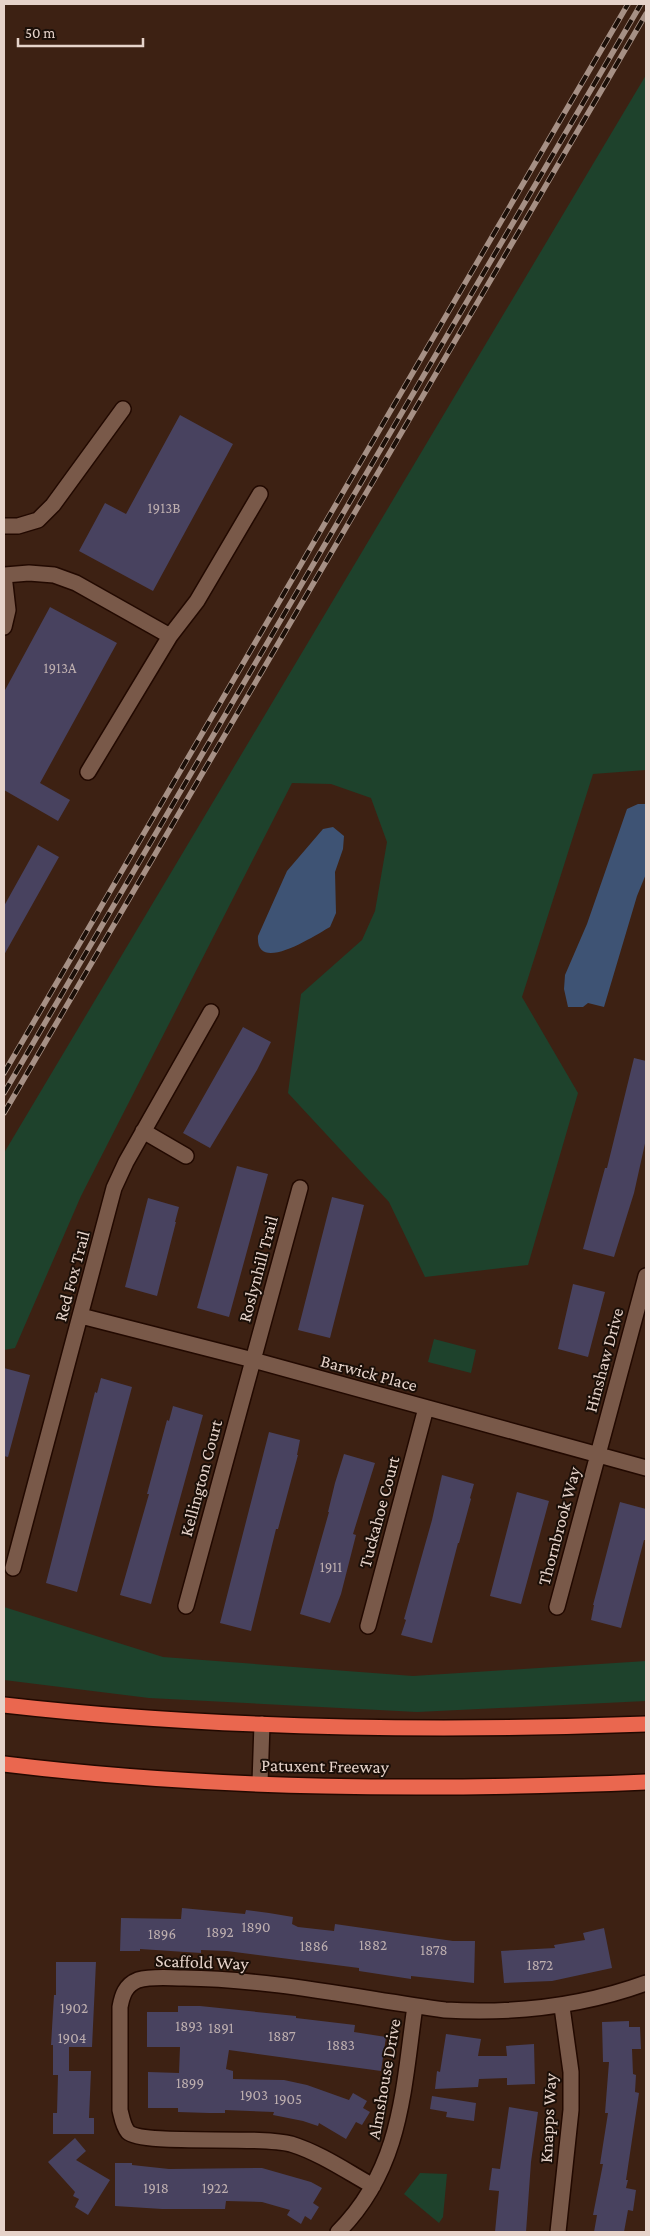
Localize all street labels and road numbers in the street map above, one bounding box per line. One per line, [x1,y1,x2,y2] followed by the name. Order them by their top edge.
[234,1213,282,1324] street label: Roslynhill Trail
[50,1228,94,1324] street label: Red Fox Trail
[581,1306,628,1414] street label: Hinshaw Drive
[318,1350,420,1396] street label: Barwick Place
[176,1417,226,1538] street label: Kellington Court
[354,1453,404,1570] street label: Tuckahoe Court
[534,1464,585,1587] street label: Thornbrook Way
[261,1755,390,1777] street label: Patuxent Freeway
[155,1950,250,1974] street label: Scaffold Way
[364,2017,404,2141] street label: Almshouse Drive
[536,2072,560,2163] street label: Knapps Way

